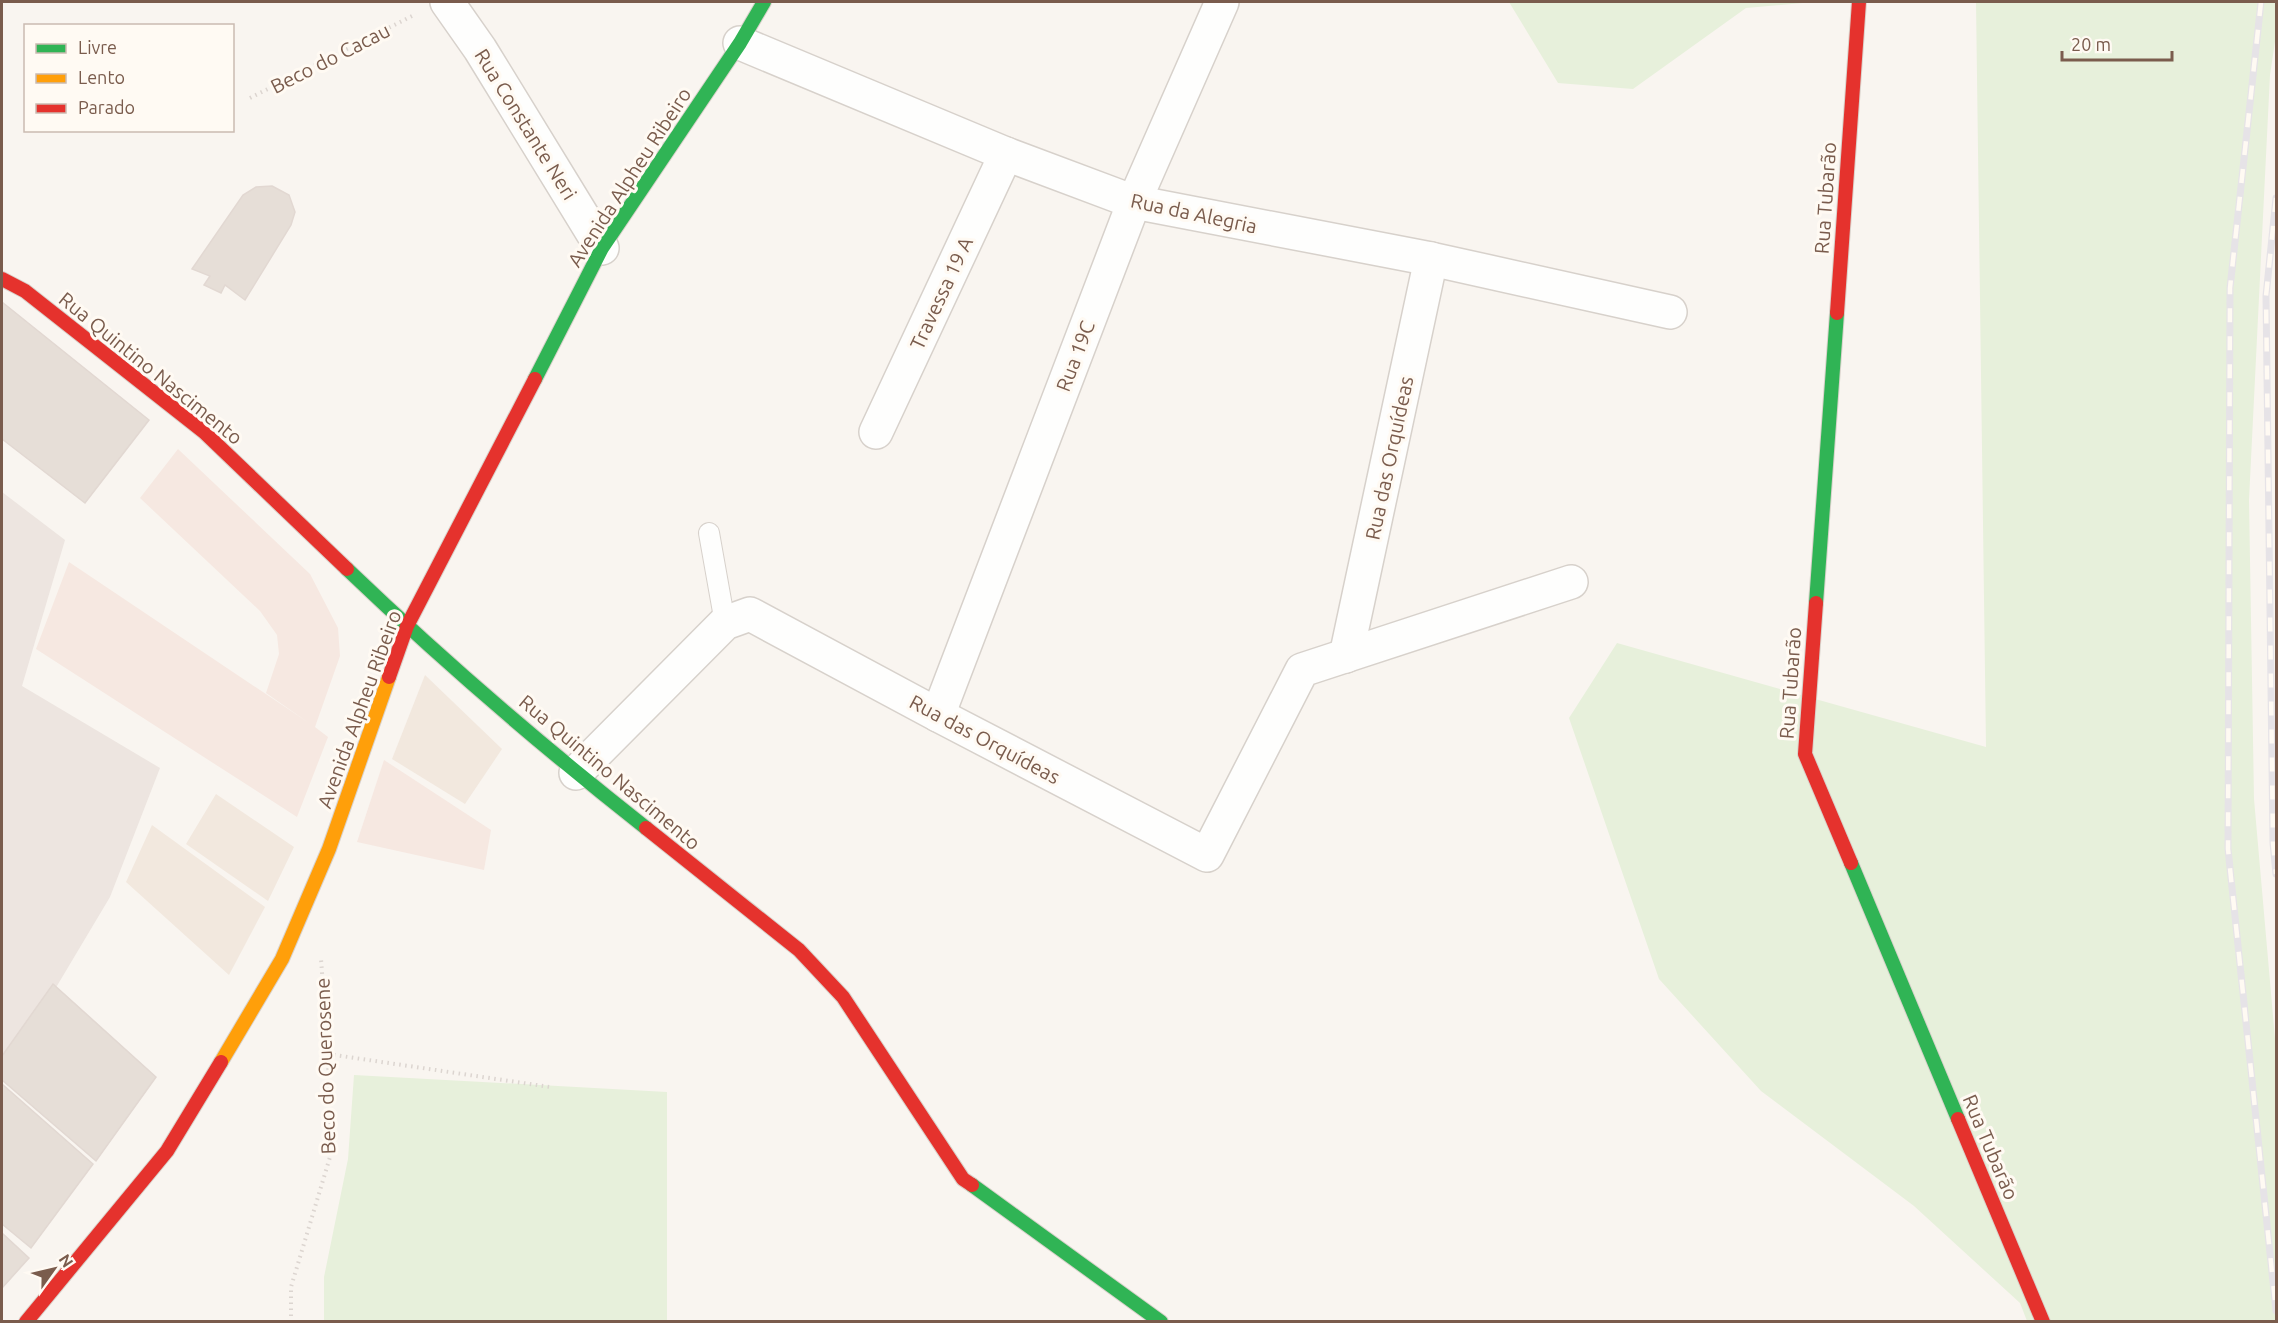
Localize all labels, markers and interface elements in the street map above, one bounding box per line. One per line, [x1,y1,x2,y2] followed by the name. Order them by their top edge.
[267,18,393,98] street label: Beco do Cacau
[24,24,234,132] legend
[2062,24,2172,62] scale bar
[2071,34,2111,54] text: 20 m
[78,37,117,57] text: Livre
[470,44,582,204] street label: Rua Constante Neri
[78,67,125,87] text: Lento
[562,83,696,271] street label: Avenida Alpheu Ribeiro
[78,97,135,117] text: Parado
[1810,141,1840,255] street label: Rua Tubarão
[1129,188,1259,238] street label: Rua da Alegria
[905,233,977,353] street label: Travessa 19 A
[55,287,247,449] street label: Rua Quintino Nascimento
[1051,318,1099,394] street label: Rua 19C
[1360,374,1418,542] street label: Rua das Orquídeas
[312,607,406,811] street label: Avenida Alpheu Ribeiro
[1775,626,1805,740] street label: Rua Tubarão
[515,690,705,854] street label: Rua Quintino Nascimento
[906,690,1064,788] street label: Rua das Orquídeas
[310,977,340,1155] street label: Beco do Querosene
[1958,1091,2024,1203] street label: Rua Tubarão
[24,1239,84,1299] north arrow
[56,1251,77,1271] text: N

